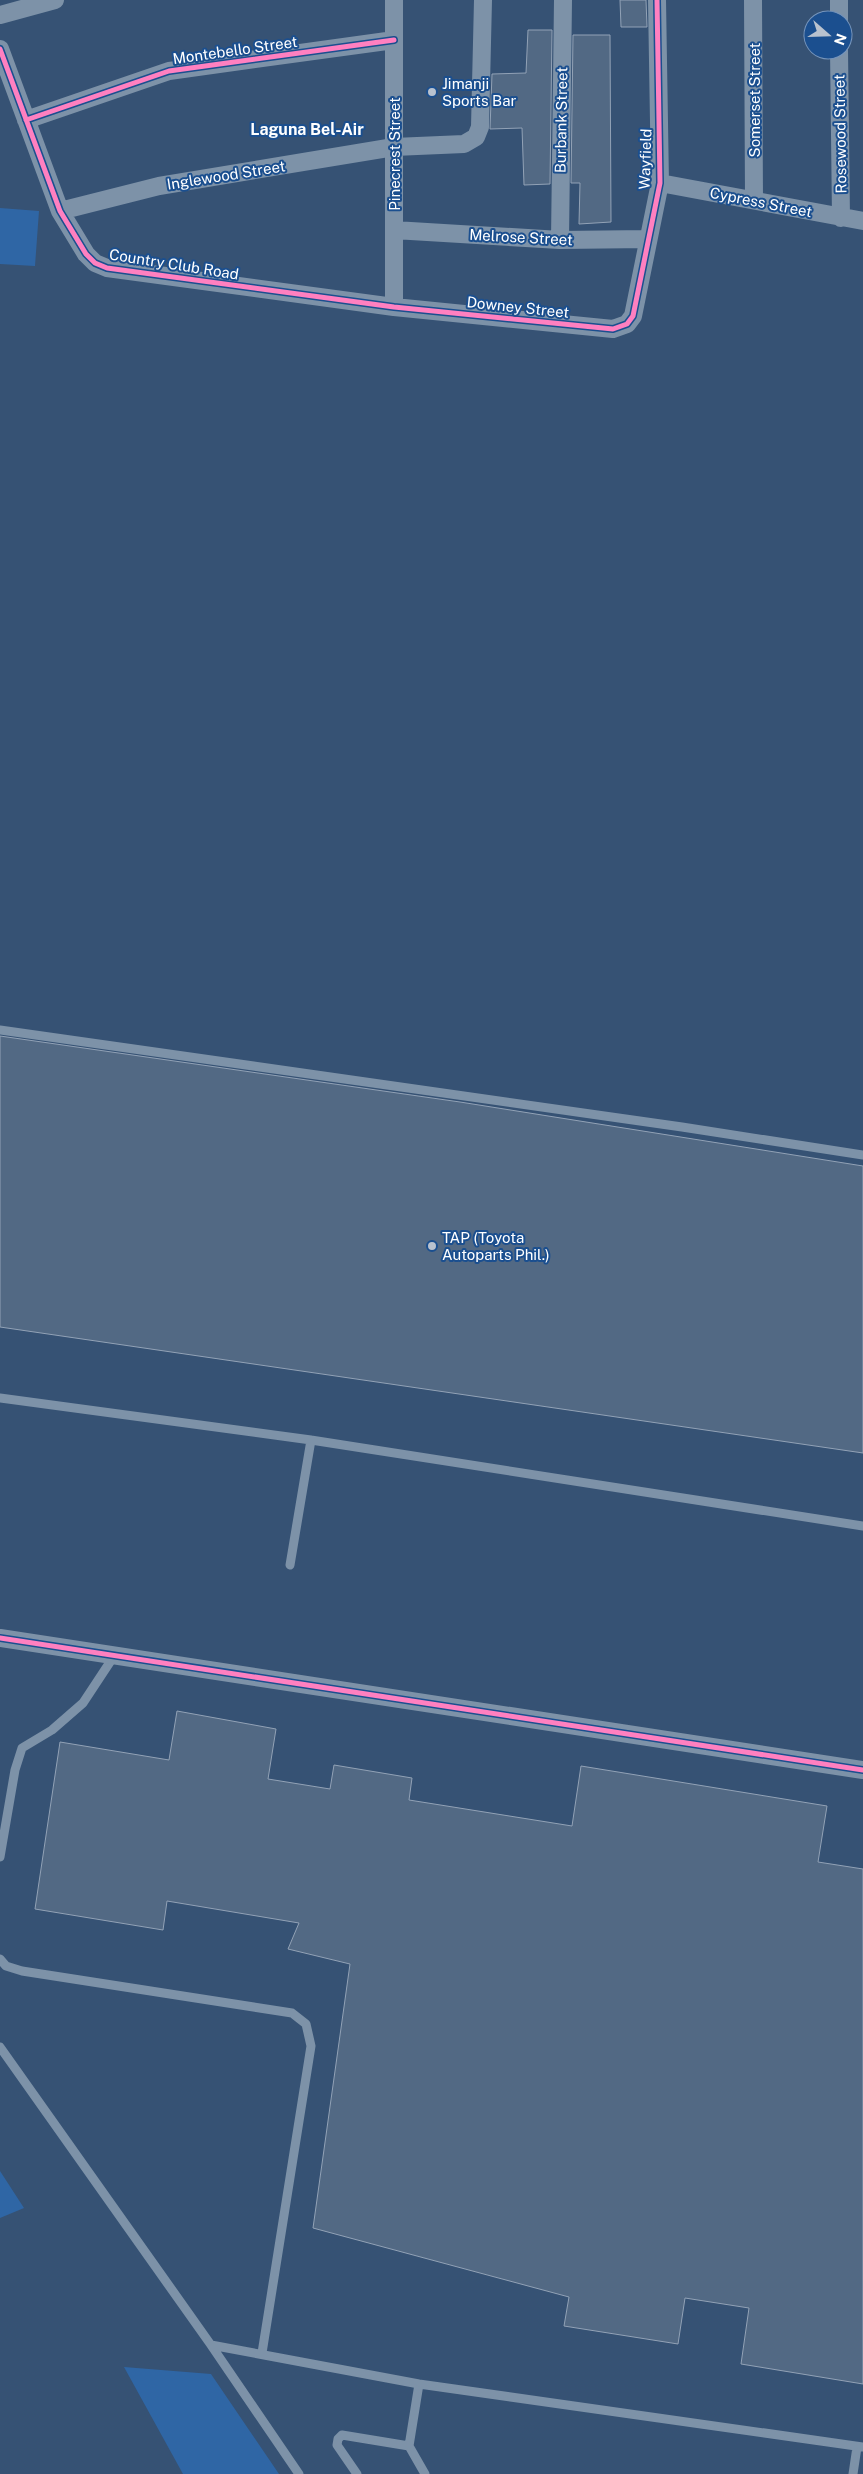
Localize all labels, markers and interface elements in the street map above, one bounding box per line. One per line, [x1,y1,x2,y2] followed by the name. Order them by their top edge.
[803,10,853,60] north arrow
[831,32,850,47] text: N
[171,33,299,67] street label: Montebello Street
[746,42,763,157] street label: Somerset Street
[552,66,570,173] street label: Burbank Street
[830,74,850,194] street label: Rosewood Street
[442,75,516,109] place label: Jimanji Sports Bar
[426,86,438,98] marker: Jimanji Sports Bar
[386,97,403,211] street label: Pinecrest Street
[250,120,364,139] district label: Laguna Bel-Air
[635,128,655,190] street label: Wayfield
[166,157,287,193] street label: Inglewood Street
[708,184,814,220] street label: Cypress Street
[469,226,573,248] street label: Melrose Street
[108,245,240,283] street label: Country Club Road
[466,293,570,321] street label: Downey Street
[442,1229,550,1263] place label: TAP (Toyota Autoparts Phil.)
[426,1240,438,1252] marker: TAP (Toyota Autoparts Phil.)

